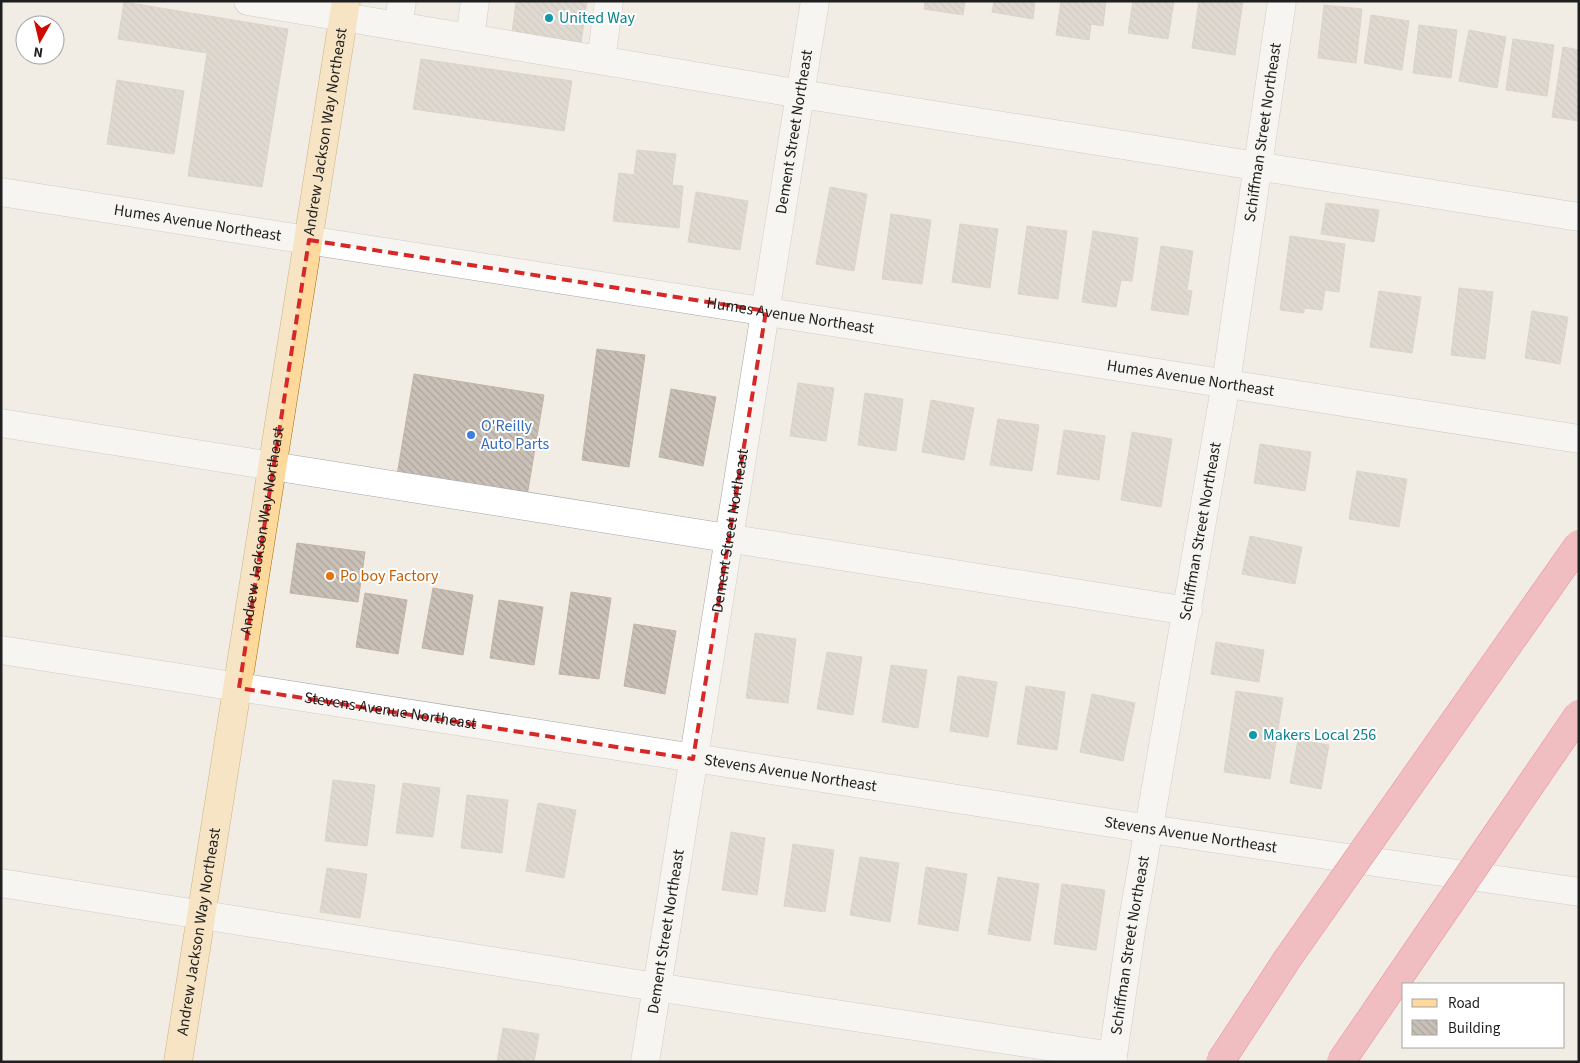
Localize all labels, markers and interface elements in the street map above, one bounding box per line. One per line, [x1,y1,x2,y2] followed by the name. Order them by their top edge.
[559,7,636,29] place label: United Way
[543,12,555,24] marker: United Way
[15,15,65,65] north arrow
[298,25,353,237] street label: Andrew Jackson Way Northeast
[32,41,44,62] text: N
[1239,41,1287,223] street label: Schiffman Street Northeast
[770,48,818,216] street label: Dement Street Northeast
[112,199,283,247] street label: Humes Avenue Northeast
[705,292,876,340] street label: Humes Avenue Northeast
[1105,354,1276,402] street label: Humes Avenue Northeast
[481,415,550,455] place label: O'Reilly Auto Parts
[235,424,290,636] street label: Andrew Jackson Way Northeast
[465,429,477,441] marker: O'Reilly Auto Parts
[1174,440,1227,622] street label: Schiffman Street Northeast
[706,446,754,615] street label: Dement Street Northeast
[340,565,439,587] place label: Po boy Factory
[324,570,336,582] marker: Po boy Factory
[302,686,479,735] street label: Stevens Avenue Northeast
[1263,724,1376,746] place label: Makers Local 256
[1247,729,1259,741] marker: Makers Local 256
[703,749,879,797] street label: Stevens Avenue Northeast
[1103,811,1279,859] street label: Stevens Avenue Northeast
[171,825,226,1037] street label: Andrew Jackson Way Northeast
[642,847,690,1015] street label: Dement Street Northeast
[1105,854,1155,1036] street label: Schiffman Street Northeast
[1402,983,1565,1048] legend
[1448,993,1480,1014] text: Road
[1448,1018,1501,1039] text: Building

